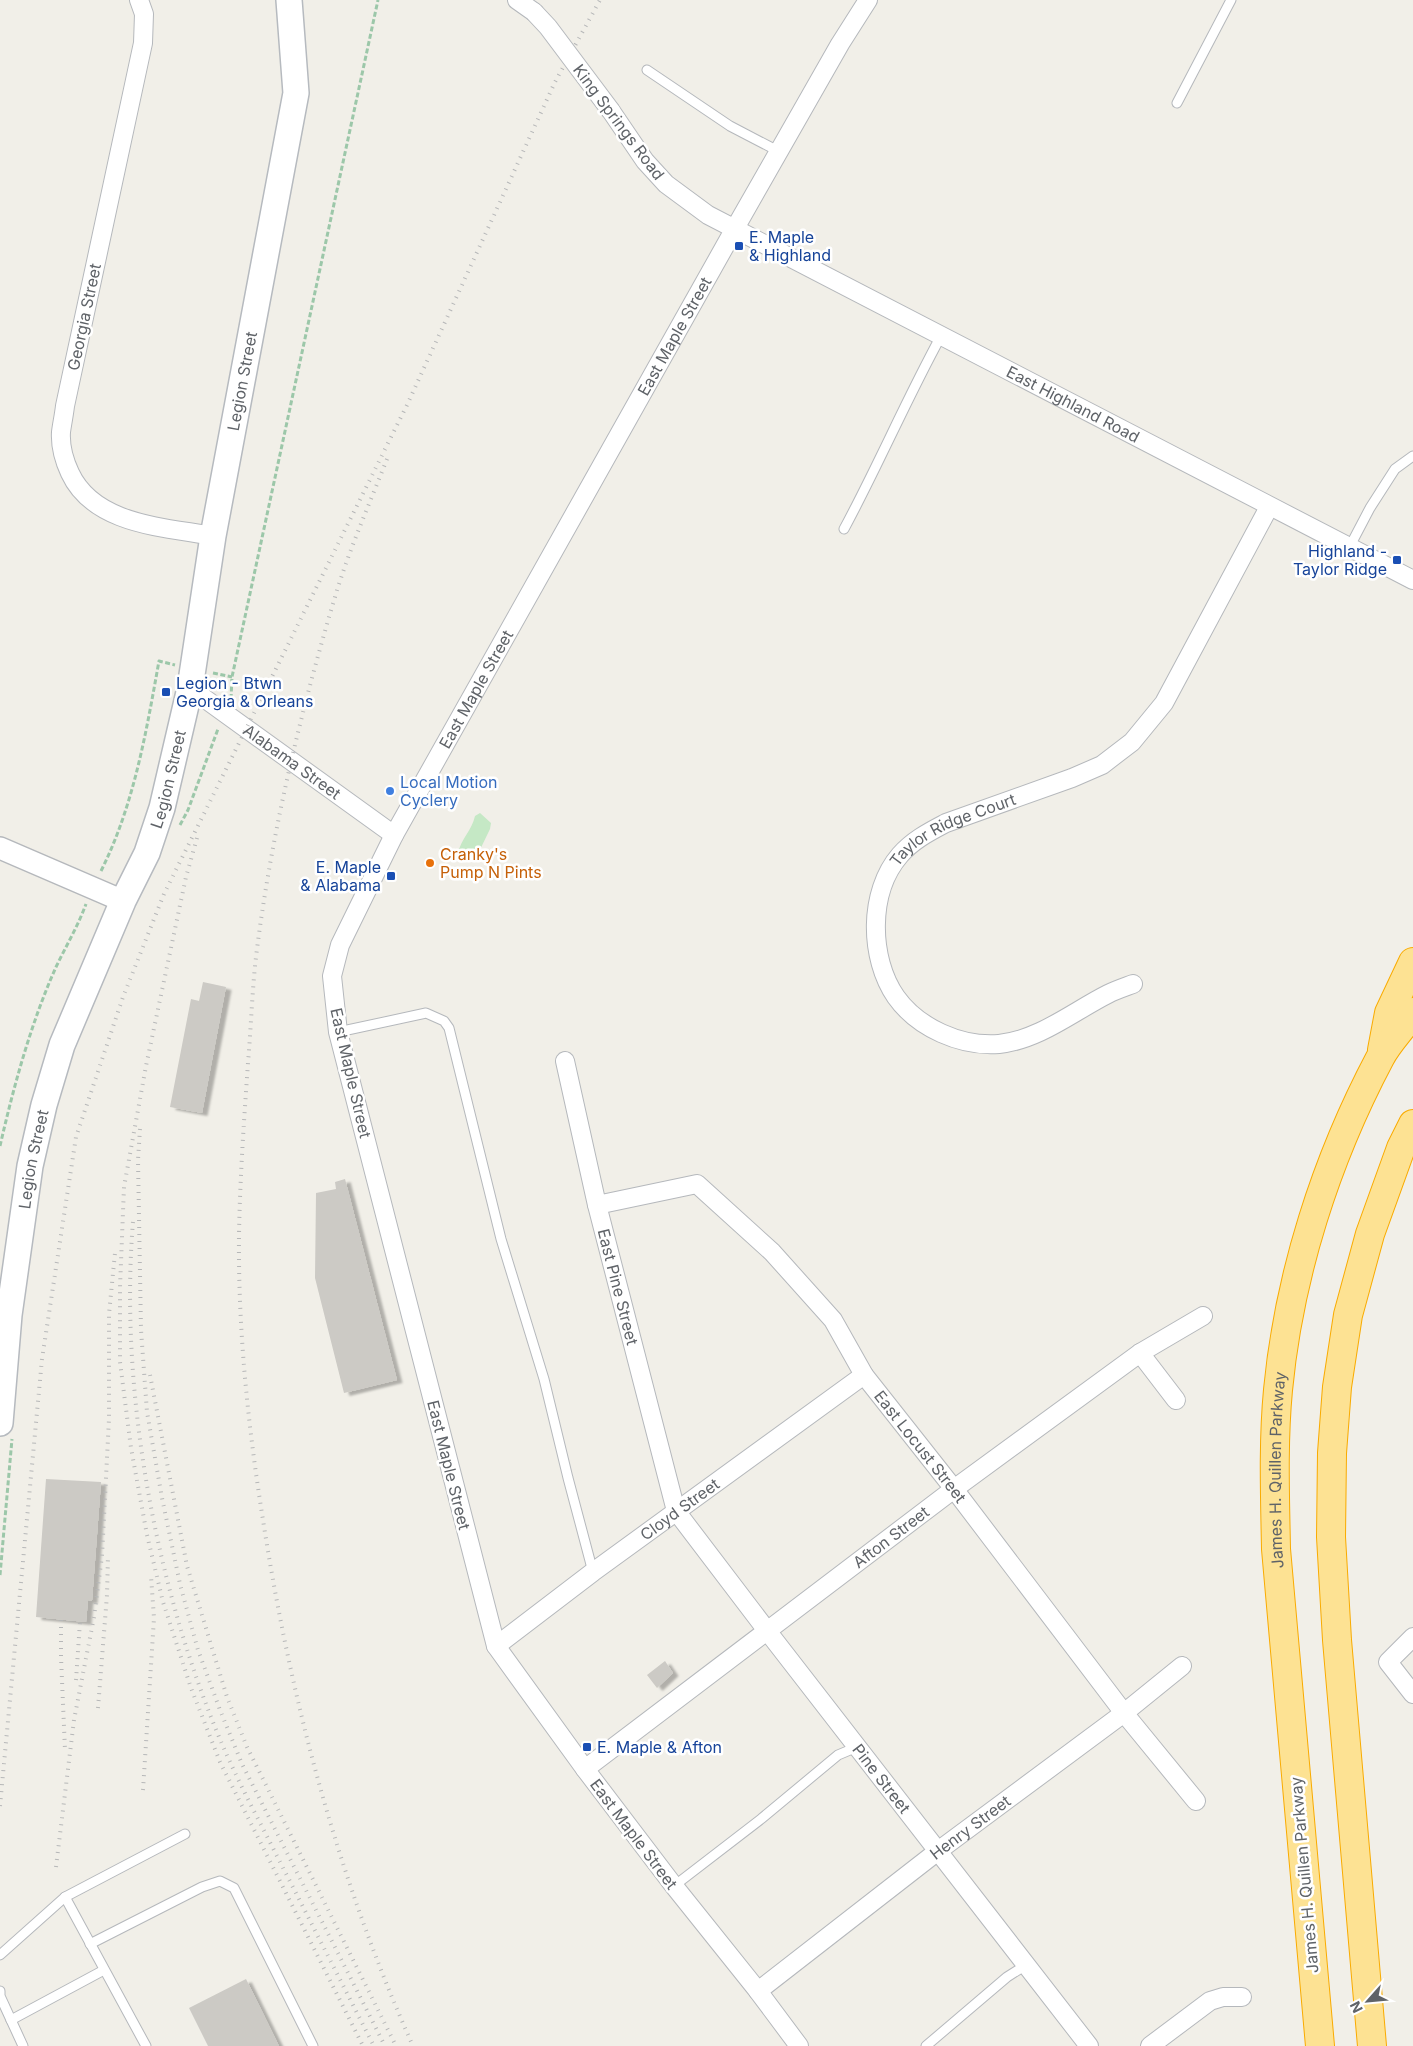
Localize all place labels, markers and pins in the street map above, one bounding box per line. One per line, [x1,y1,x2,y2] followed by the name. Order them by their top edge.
[749,227,831,265] place label: E. Maple & Highland
[733,240,745,252] marker: E. Maple & Highland
[1293,541,1387,579] place label: Highland - Taylor Ridge
[1391,554,1403,566] marker: Highland - Taylor Ridge
[176,673,313,711] place label: Legion - Btwn Georgia & Orleans
[160,686,172,698] marker: Legion - Btwn Georgia & Orleans
[400,772,498,810] place label: Local Motion Cyclery
[384,785,396,797] marker: Local Motion Cyclery
[440,844,542,882] place label: Cranky's Pump N Pints
[300,857,381,895] place label: E. Maple & Alabama
[424,857,436,869] marker: Cranky's Pump N Pints
[385,870,397,882] marker: E. Maple & Alabama
[597,1737,722,1757] place label: E. Maple & Afton
[581,1741,593,1753] marker: E. Maple & Afton

